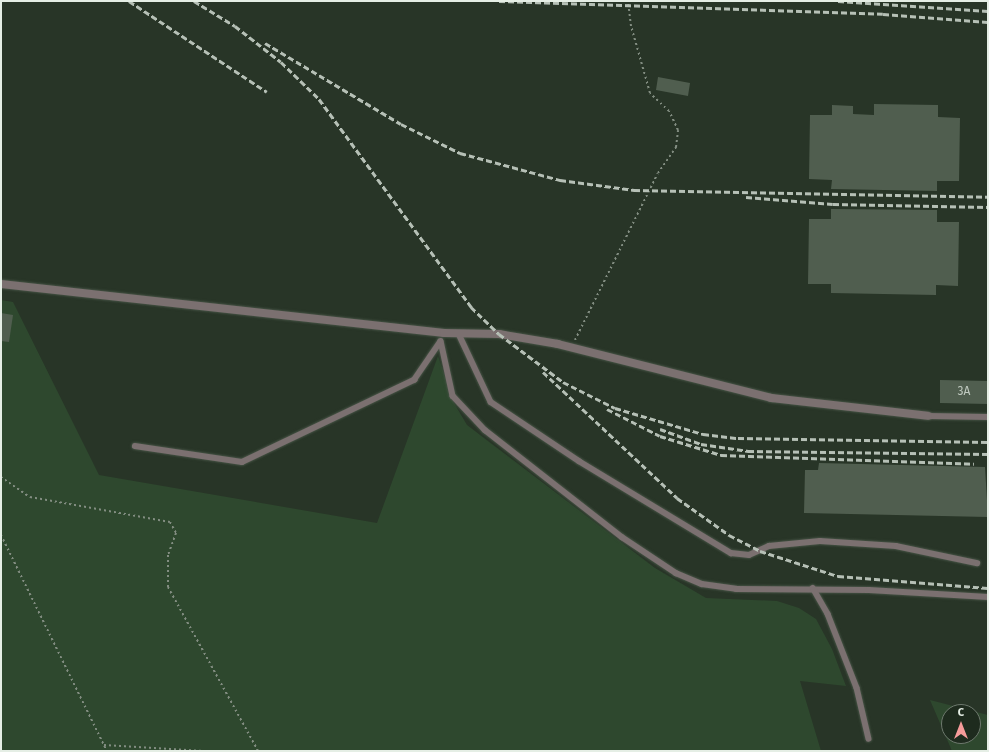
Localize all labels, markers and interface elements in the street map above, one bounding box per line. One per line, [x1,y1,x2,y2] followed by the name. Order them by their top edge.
[958,385,970,399] house number: 3А
[941,704,981,744] north arrow
[958,706,964,719] text: С

